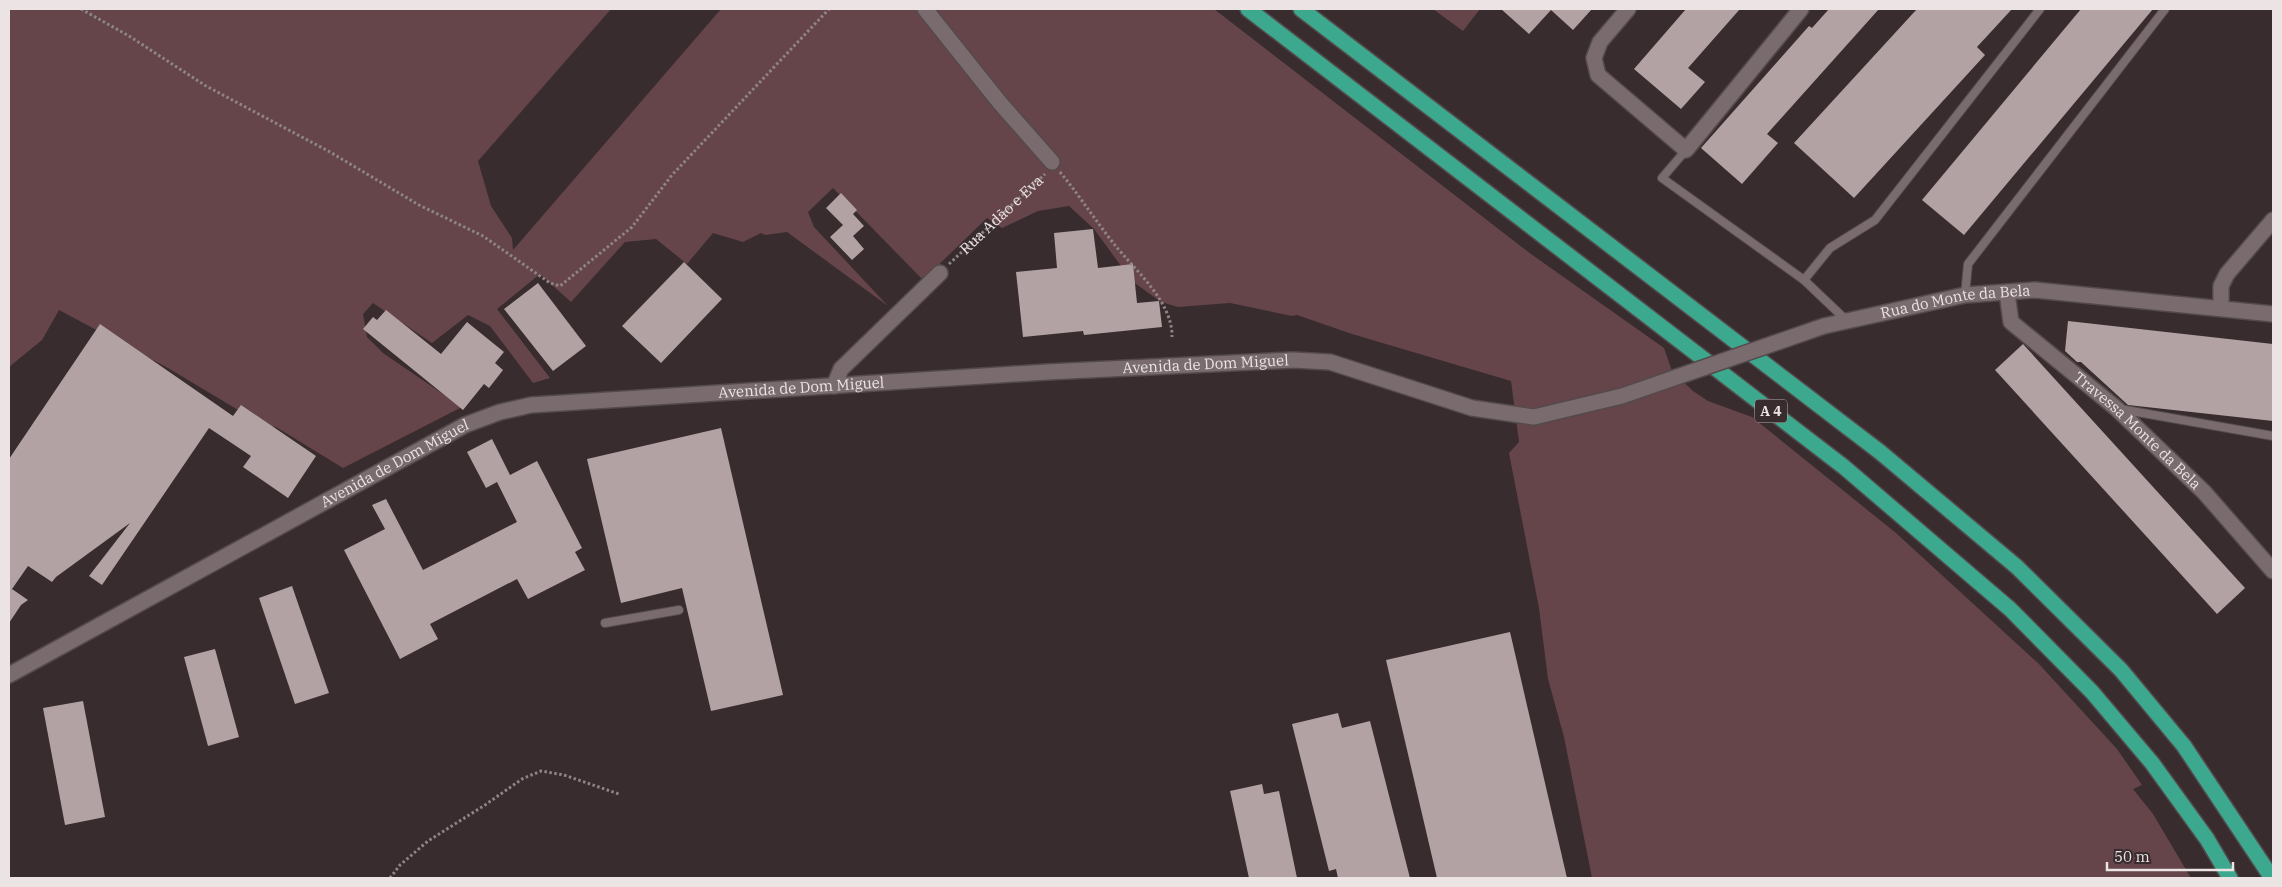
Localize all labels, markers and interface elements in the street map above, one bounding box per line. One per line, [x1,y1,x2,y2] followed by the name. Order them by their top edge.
[955,171,1047,258] street label: Rua Adão e Eva
[1879,280,2031,322] street label: Rua do Monte da Bela
[1122,350,1289,377] street label: Avenida de Dom Miguel
[2070,367,2205,493] street label: Travessa Monte da Bela
[718,372,885,402] street label: Avenida de Dom Miguel
[1755,400,1787,422] road number: A 4
[317,415,471,511] street label: Avenida de Dom Miguel
[2107,840,2233,872] scale bar
[2114,847,2150,866] text: 50 m

